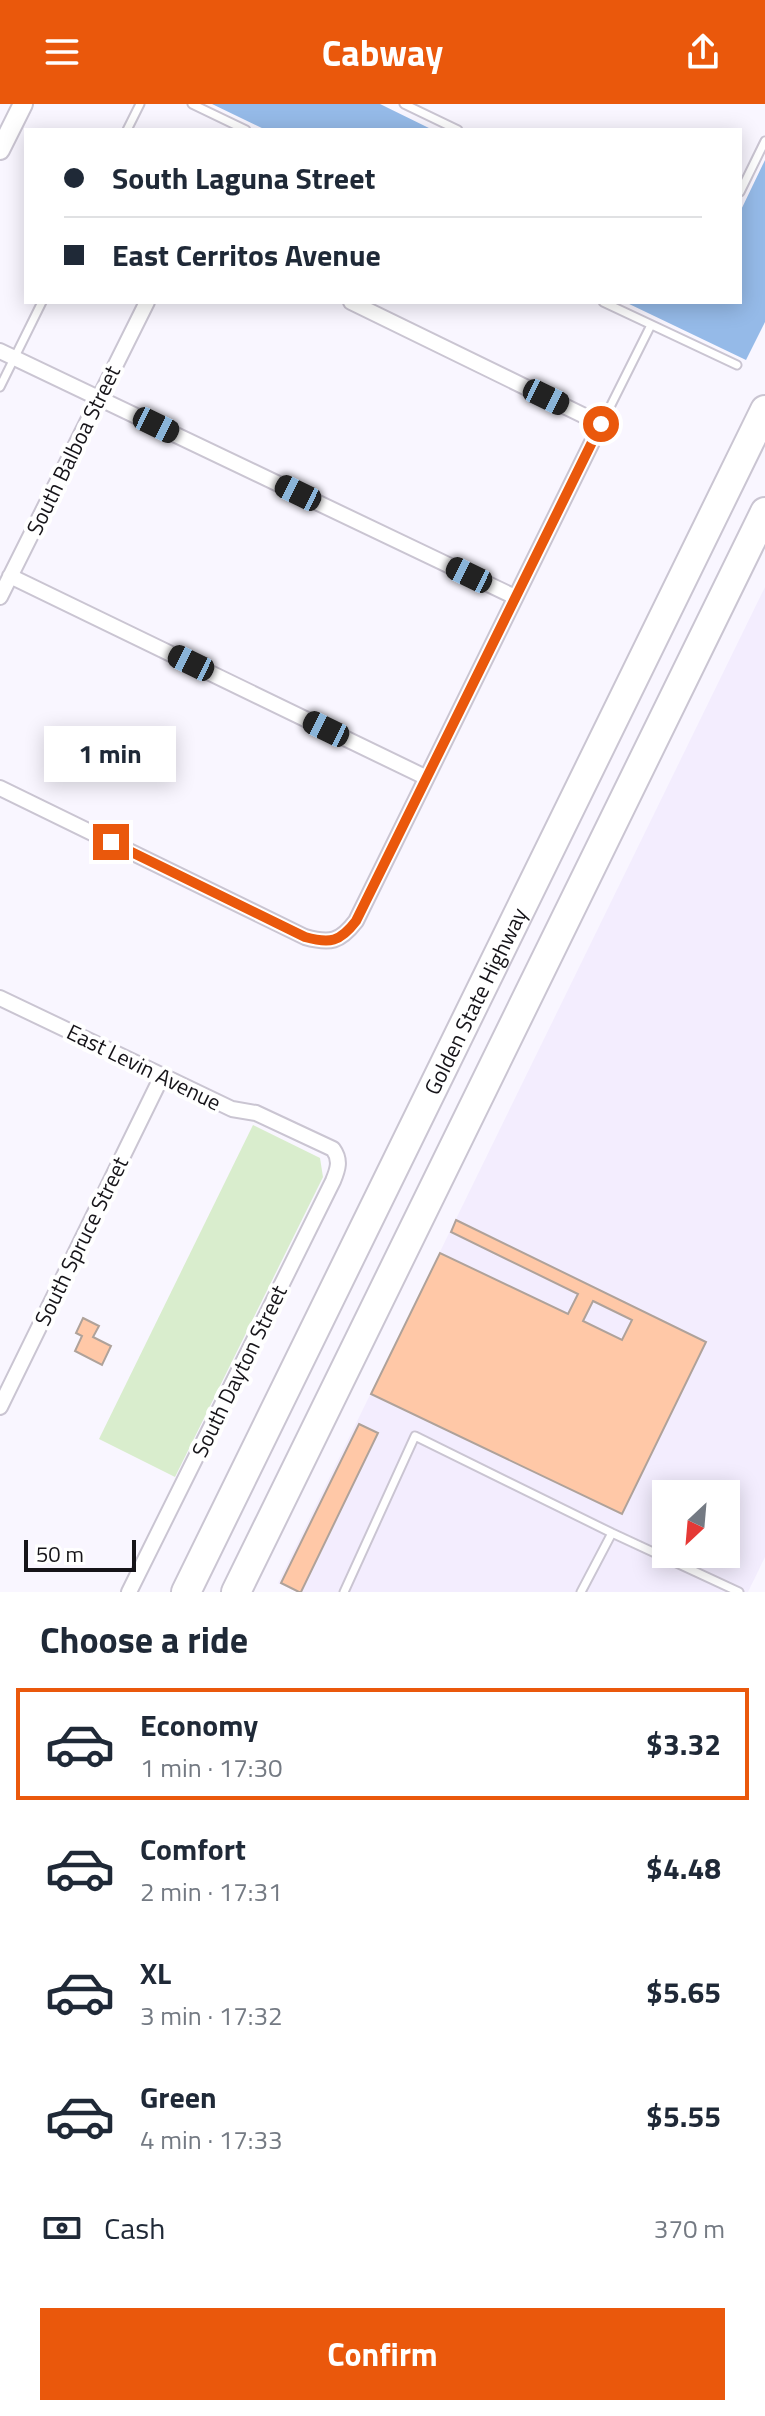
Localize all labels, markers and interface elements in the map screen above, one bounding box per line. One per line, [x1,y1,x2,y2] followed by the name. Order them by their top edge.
[322,25,443,80] text: Cabway
[40,30,84,74] icon: menu
[681,30,725,74] icon: share
[112,155,375,201] text: South Laguna Street
[112,232,381,278] text: East Cerritos Avenue
[17,359,129,541] street label: South Balboa Street
[519,376,573,418] car
[129,404,183,446] car
[583,406,619,442] route start
[271,472,325,514] car
[442,554,496,596] car
[164,642,218,684] car
[299,708,353,750] car
[45,726,177,782] callout: 1 min
[78,734,142,773] text: 1 min
[93,824,129,860] route end
[415,901,536,1101] street label: Golden State Highway
[61,1015,227,1119] street label: East Levin Avenue
[25,1150,137,1331] street label: South Spruce Street
[183,1279,296,1463] street label: South Dayton Street
[652,1480,740,1568] north arrow
[652,1480,740,1568] map controls
[24,1536,136,1572] scale bar
[36,1537,84,1571] text: 50 m
[40,1612,248,1667] text: Choose a ride
[140,1702,258,1748] text: Economy
[44,1708,116,1780] icon: car
[646,1721,721,1767] text: $3.32
[140,1748,283,1787] text: 1 min · 17:30
[140,1826,246,1872] text: Comfort
[44,1832,116,1904] icon: car
[646,1845,721,1891] text: $4.48
[140,1872,283,1911] text: 2 min · 17:31
[140,1950,171,1996] text: XL
[44,1956,116,2028] icon: car
[646,1969,721,2015] text: $5.65
[140,1996,283,2035] text: 3 min · 17:32
[140,2074,217,2120] text: Green
[44,2080,116,2152] icon: car
[646,2093,721,2139] text: $5.55
[140,2120,283,2159] text: 4 min · 17:33
[104,2205,165,2251] text: Cash
[40,2206,84,2250] icon: cash
[654,2209,725,2248] text: 370 m
[40,2308,725,2400] button: Confirm

